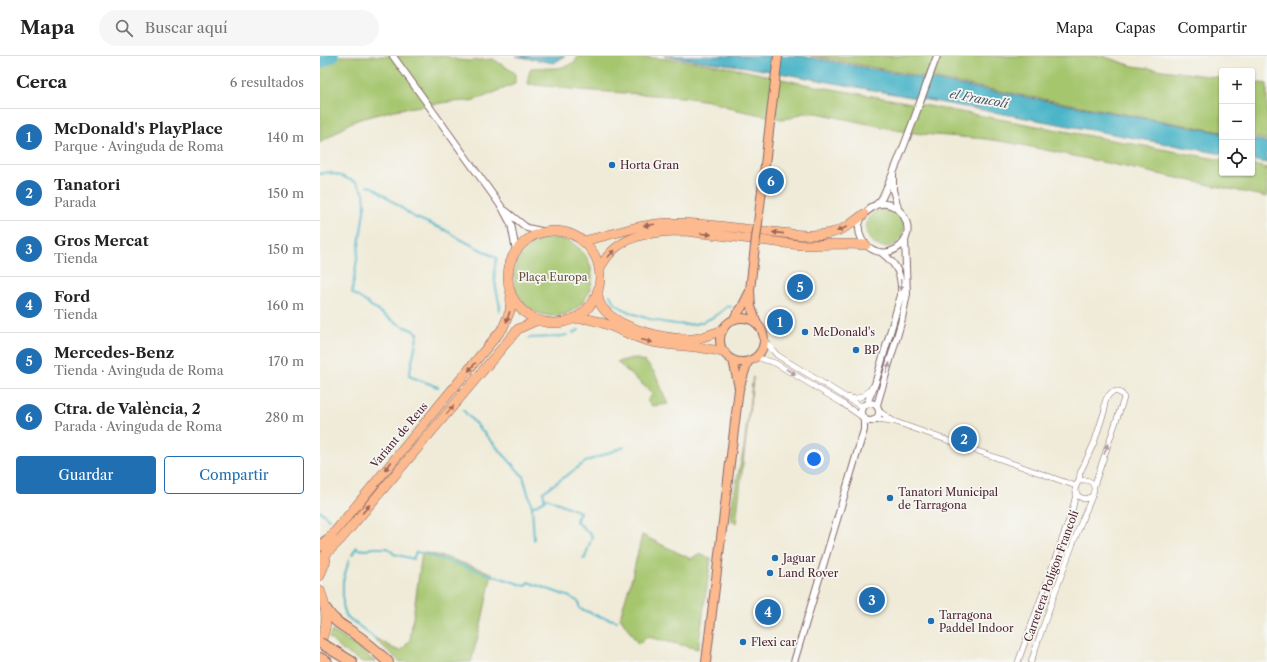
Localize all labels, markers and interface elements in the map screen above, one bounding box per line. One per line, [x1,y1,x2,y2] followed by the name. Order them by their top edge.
[99,10,379,46] search box
[20,16,75,39] text: Mapa
[113,17,135,39] icon: search
[145,18,228,37] text: Buscar aquí
[1056,19,1093,37] text: Mapa
[1115,19,1156,37] text: Capas
[1178,19,1247,37] text: Compartir
[1219,68,1255,176] map controls
[1219,68,1255,104] button: +
[16,72,67,92] text: Cerca
[230,74,304,90] text: 6 resultados
[949,86,1011,111] water label: el Francolí
[1219,104,1255,140] button: −
[54,119,223,138] text: McDonald's PlayPlace
[26,129,32,145] text: 1
[267,129,304,145] text: 140 m
[54,138,224,154] text: Parque · Avinguda de Roma
[1219,140,1255,176] button: locate
[620,158,679,172] place label: Horta Gran
[607,160,617,170] marker: Horta Gran
[758,166,784,196] pin: 6
[54,175,120,194] text: Tanatori
[25,185,33,201] text: 2
[268,185,304,201] text: 150 m
[54,194,96,210] text: Parada
[643,222,655,228] one-way arrow
[836,226,848,232] one-way arrow
[772,230,784,236] one-way arrow
[54,231,149,250] text: Gros Mercat
[700,231,712,237] one-way arrow
[25,241,33,257] text: 3
[268,241,304,257] text: 150 m
[606,249,616,259] one-way arrow
[54,250,98,266] text: Tienda
[519,270,588,284] park label: Plaça Europa
[787,272,813,302] pin: 5
[897,279,904,291] one-way arrow
[54,287,90,306] text: Ford
[25,297,33,313] text: 4
[267,297,304,313] text: 160 m
[54,306,98,322] text: Tienda
[767,307,793,337] pin: 1
[505,311,511,323] one-way arrow
[813,325,875,339] place label: McDonald's
[800,327,810,337] marker: McDonald's
[640,338,653,344] one-way arrow
[54,343,174,362] text: Mercedes-Benz
[864,343,879,357] place label: BP
[851,345,861,355] marker: BP
[25,353,33,369] text: 5
[268,353,304,369] text: 170 m
[468,361,477,372] one-way arrow
[885,361,891,373] one-way arrow
[54,362,224,378] text: Tienda · Avinguda de Roma
[785,369,797,376] one-way arrow
[54,399,201,418] text: Ctra. de València, 2
[367,399,431,472] street label: Variant de Reus
[445,404,454,415] one-way arrow
[25,409,33,425] text: 6
[265,409,304,425] text: 280 m
[54,418,222,434] text: Parada · Avinguda de Roma
[951,424,977,454] pin: 2
[1104,443,1110,455] one-way arrow
[804,449,824,469] your location
[16,456,156,494] button: Guardar
[164,456,304,494] button: Compartir
[384,461,393,471] one-way arrow
[898,485,999,512] place label: Tanatori Municipal de Tarragona
[885,493,895,503] marker: Tanatori Municipal de Tarragona
[361,504,370,514] one-way arrow
[1021,508,1082,644] street label: Carretera Polígon Francolí
[781,551,816,565] place label: Jaguar
[770,553,780,563] marker: Jaguar
[778,566,839,580] place label: Land Rover
[765,568,775,578] marker: Land Rover
[859,585,885,615] pin: 3
[755,597,781,627] pin: 4
[939,608,1014,635] place label: Tarragona Paddel Indoor
[926,616,936,626] marker: Tarragona Paddel Indoor
[751,635,796,649] place label: Flexi car
[738,637,748,647] marker: Flexi car

